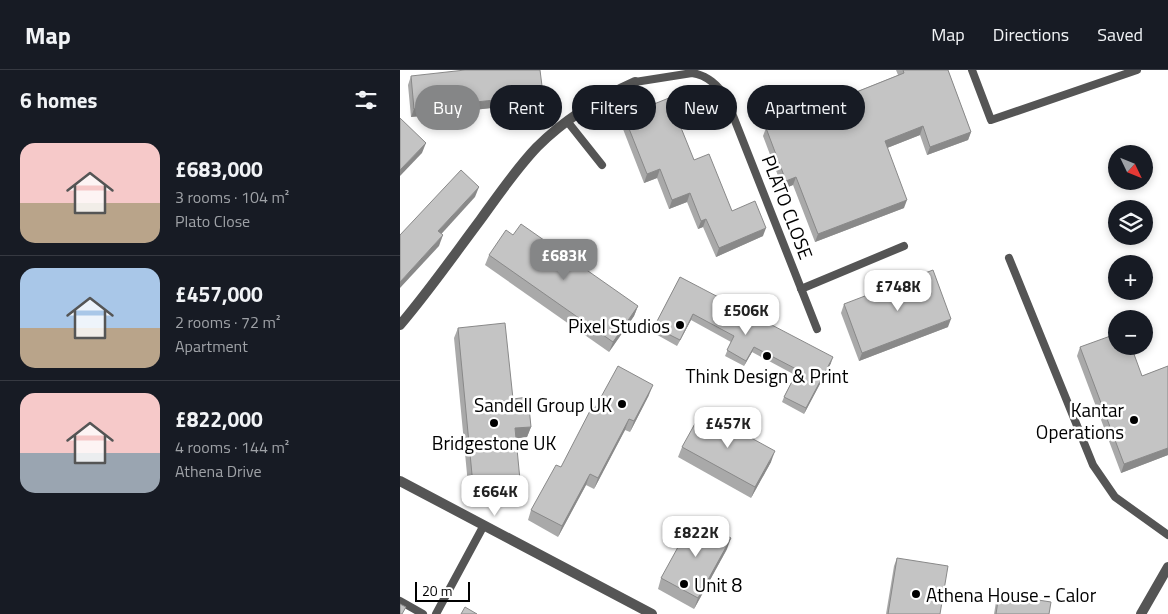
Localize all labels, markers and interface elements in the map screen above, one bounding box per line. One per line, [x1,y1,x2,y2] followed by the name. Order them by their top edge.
[25,17,71,53] text: Map
[931,21,965,48] text: Map
[993,21,1069,48] text: Directions
[1097,21,1143,48] text: Saved
[20,84,97,116] text: 6 homes
[415,85,480,130] chip: Buy
[490,85,562,130] chip: Rent
[572,85,656,130] chip: Filters
[666,85,737,130] chip: New
[747,85,865,130] chip: Apartment
[352,86,380,114] icon: filters
[1108,145,1152,190] north arrow
[1108,145,1153,355] map controls
[755,151,821,263] street label: PLATO CLOSE
[175,153,263,185] text: £683,000
[60,163,120,223] icon: home
[175,185,289,209] text: 3 rooms · 104 m²
[1108,200,1153,245] button: layers
[175,209,250,233] text: Plato Close
[529,238,599,281] pin: £683K
[541,243,587,267] text: £683K
[1108,255,1153,300] button: +
[863,270,933,312] pin: £748K
[875,274,921,298] text: £748K
[175,278,263,310] text: £457,000
[60,288,120,348] icon: home
[711,294,781,336] pin: £506K
[723,298,769,322] text: £506K
[175,310,280,334] text: 2 rooms · 72 m²
[1108,310,1153,355] button: −
[568,311,670,340] place label: Pixel Studios
[674,319,686,331] marker: Pixel Studios
[175,334,248,358] text: Apartment
[761,350,773,362] marker: Think Design & Print
[686,361,849,390] place label: Think Design & Print
[474,390,612,419] place label: Sandell Group UK
[1036,395,1124,446] place label: Kantar Operations
[616,398,628,410] marker: Sandell Group UK
[175,403,263,435] text: £822,000
[693,406,763,449] pin: £457K
[705,411,751,435] text: £457K
[60,413,120,473] icon: home
[1128,414,1140,426] marker: Kantar Operations
[488,417,500,429] marker: Bridgestone UK
[432,428,556,457] place label: Bridgestone UK
[175,435,289,459] text: 4 rooms · 144 m²
[175,459,262,483] text: Athena Drive
[460,474,530,517] pin: £664K
[472,479,518,503] text: £664K
[661,516,731,558] pin: £822K
[673,520,719,544] text: £822K
[694,570,742,599] place label: Unit 8
[678,578,690,590] marker: Unit 8
[415,579,470,602] scale bar
[422,580,452,601] text: 20 m
[926,580,1097,609] place label: Athena House - Calor
[910,588,922,600] marker: Athena House - Calor

